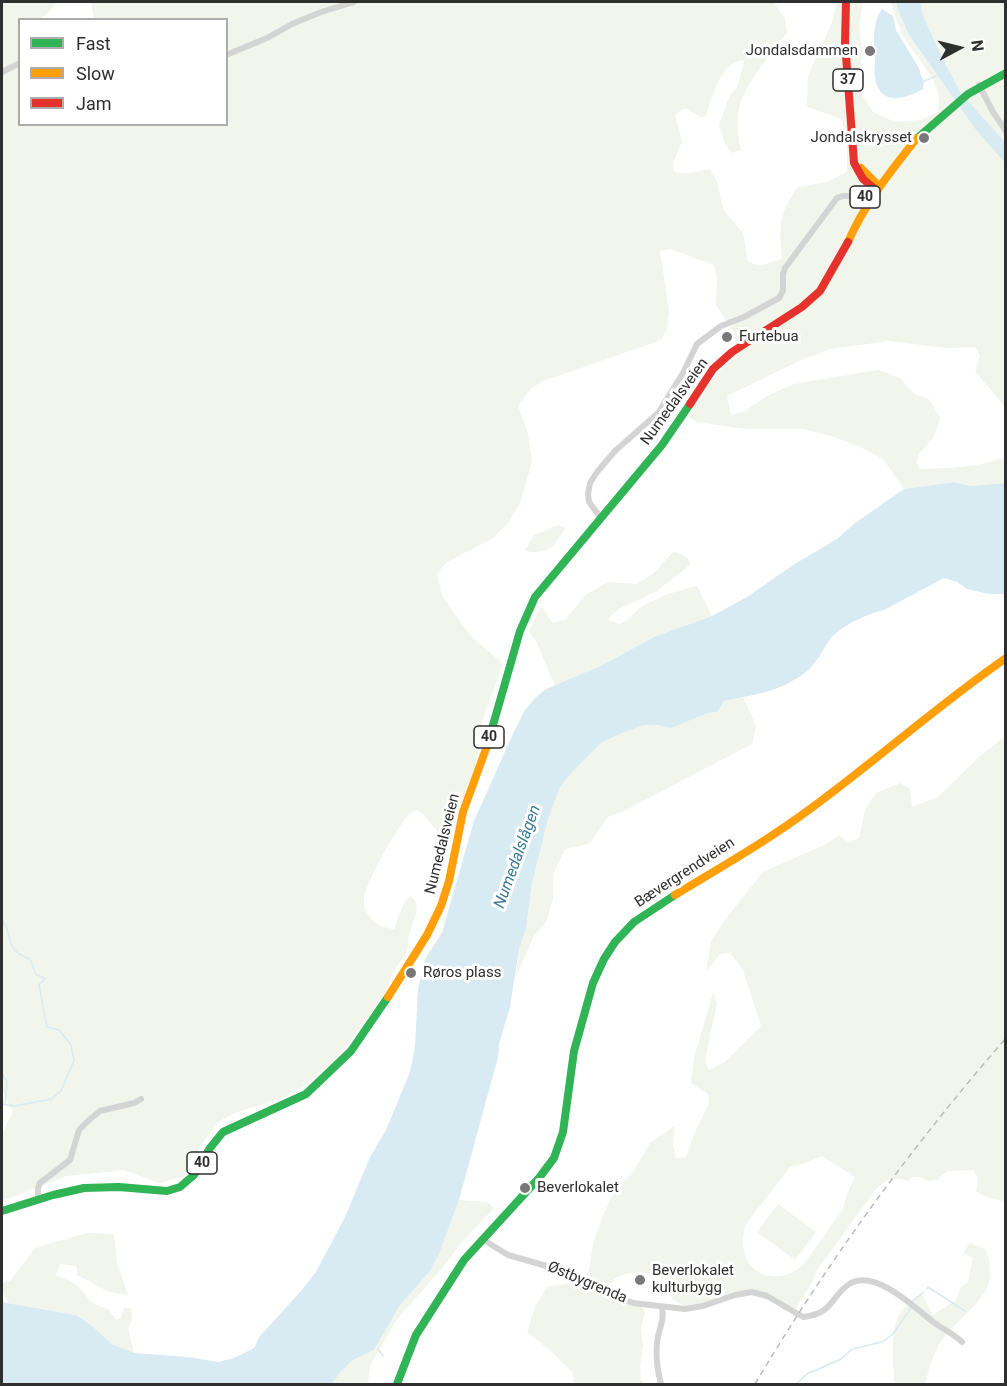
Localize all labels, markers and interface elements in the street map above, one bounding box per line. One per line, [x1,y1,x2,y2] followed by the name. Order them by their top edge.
[18,18,228,126] legend
[929,18,989,78] north arrow
[76,33,111,54] text: Fast
[967,39,987,53] text: N
[746,42,858,60] place label: Jondalsdammen
[863,44,877,58] marker: Jondalsdammen
[76,63,115,84] text: Slow
[833,69,863,91] road number: 37
[76,93,112,114] text: Jam
[811,129,912,147] place label: Jondalskrysset
[917,131,931,145] marker: Jondalskrysset
[850,186,880,208] road number: 40
[739,328,799,346] place label: Furtebua
[720,330,734,344] marker: Furtebua
[637,355,713,449] street label: Numedalsveien
[474,726,504,748] road number: 40
[422,792,464,896] street label: Numedalsveien
[490,803,546,911] water label: Numedalslågen
[632,834,738,912] street label: Bævergrendveien
[423,964,501,982] place label: Røros plass
[404,966,418,980] marker: Røros plass
[187,1152,217,1174] road number: 40
[537,1179,619,1197] place label: Beverlokalet
[518,1181,532,1195] marker: Beverlokalet
[545,1258,629,1308] street label: Østbygrenda
[652,1262,734,1297] place label: Beverlokalet kulturbygg
[633,1273,647,1287] marker: Beverlokalet kulturbygg

